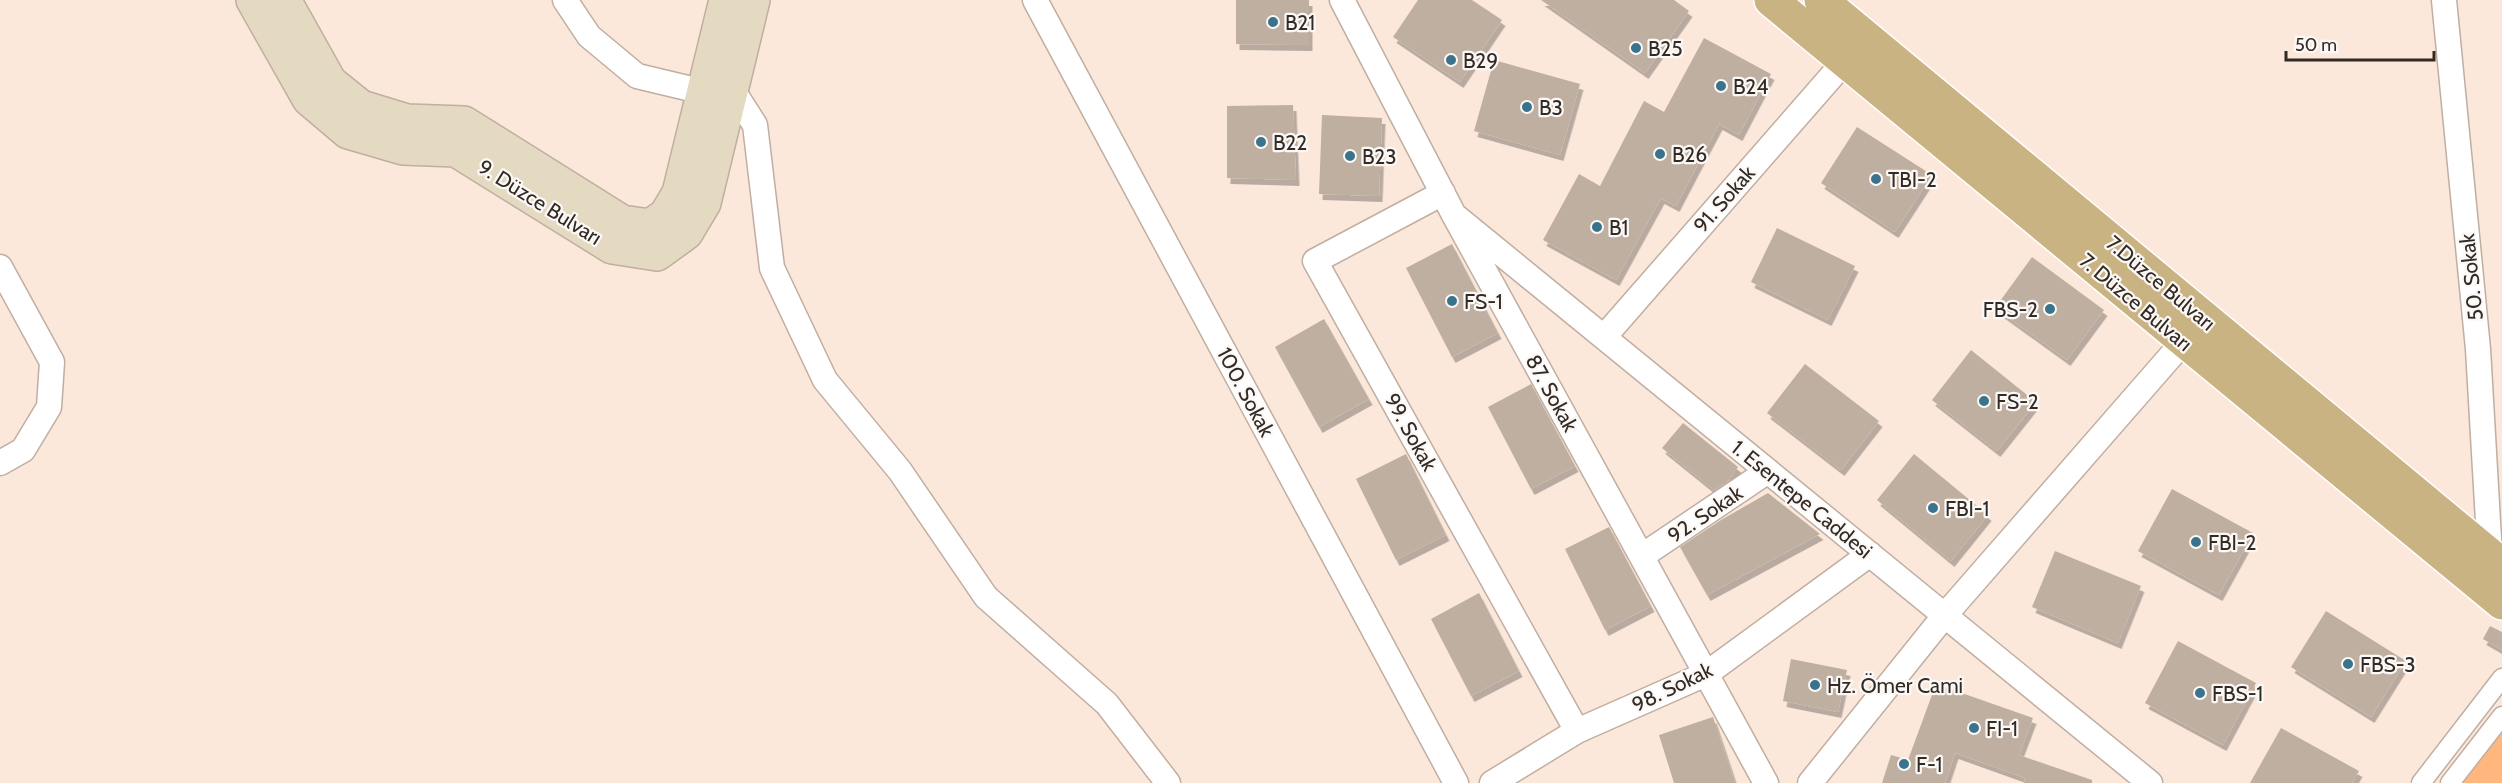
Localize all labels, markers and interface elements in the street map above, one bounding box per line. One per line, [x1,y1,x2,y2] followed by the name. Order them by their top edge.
[1285,10,1315,35] place label: B21
[1266,15,1280,29] marker: B21
[2286,24,2434,62] scale bar
[2295,34,2337,56] text: 50 m
[1648,36,1683,61] place label: B25
[1629,41,1643,55] marker: B25
[1463,48,1498,73] place label: B29
[1444,53,1458,67] marker: B29
[1733,74,1769,99] place label: B24
[1714,79,1728,93] marker: B24
[1539,95,1563,120] place label: B3
[1520,100,1534,114] marker: B3
[1273,130,1307,155] place label: B22
[1254,135,1268,149] marker: B22
[1672,142,1707,167] place label: B26
[1362,144,1397,169] place label: B23
[1653,147,1667,161] marker: B26
[1343,149,1357,163] marker: B23
[474,154,606,250] street label: 9. Düzce Bulvarı
[1688,160,1760,238] street label: 91. Sokak
[1888,167,1937,192] place label: TBI-2
[1869,172,1883,186] marker: TBI-2
[1609,215,1628,240] place label: B1
[1590,220,1604,234] marker: B1
[2101,230,2221,336] street label: 7.Düzce Bulvarı
[2454,232,2488,322] street label: 50. Sokak
[2075,248,2197,356] street label: 7. Düzce Bulvarı
[1464,289,1503,314] place label: FS-1
[1445,294,1459,308] marker: FS-1
[1983,297,2038,322] place label: FBS-2
[2043,302,2057,316] marker: FBS-2
[1212,343,1280,441] street label: 100. Sokak
[1521,350,1584,436] street label: 87. Sokak
[1379,389,1443,476] street label: 99. Sokak
[1996,389,2039,414] place label: FS-2
[1977,394,1991,408] marker: FS-2
[1727,435,1877,563] street label: 1. Esentepe Caddesi
[1663,480,1748,548] street label: 92. Sokak
[1945,496,1989,521] place label: FBI-1
[1926,501,1940,515] marker: FBI-1
[2208,530,2256,555] place label: FBI-2
[2189,535,2203,549] marker: FBI-2
[2360,652,2416,677] place label: FBS-3
[1628,657,1717,717] street label: 98. Sokak
[2341,657,2355,671] marker: FBS-3
[1827,673,1963,698] place label: Hz. Ömer Cami
[1808,678,1822,692] marker: Hz. Ömer Cami
[2212,681,2263,706] place label: FBS-1
[2193,686,2207,700] marker: FBS-1
[1986,716,2018,741] place label: FI-1
[1967,721,1981,735] marker: FI-1
[1916,752,1942,777] place label: F-1
[1897,757,1911,771] marker: F-1

